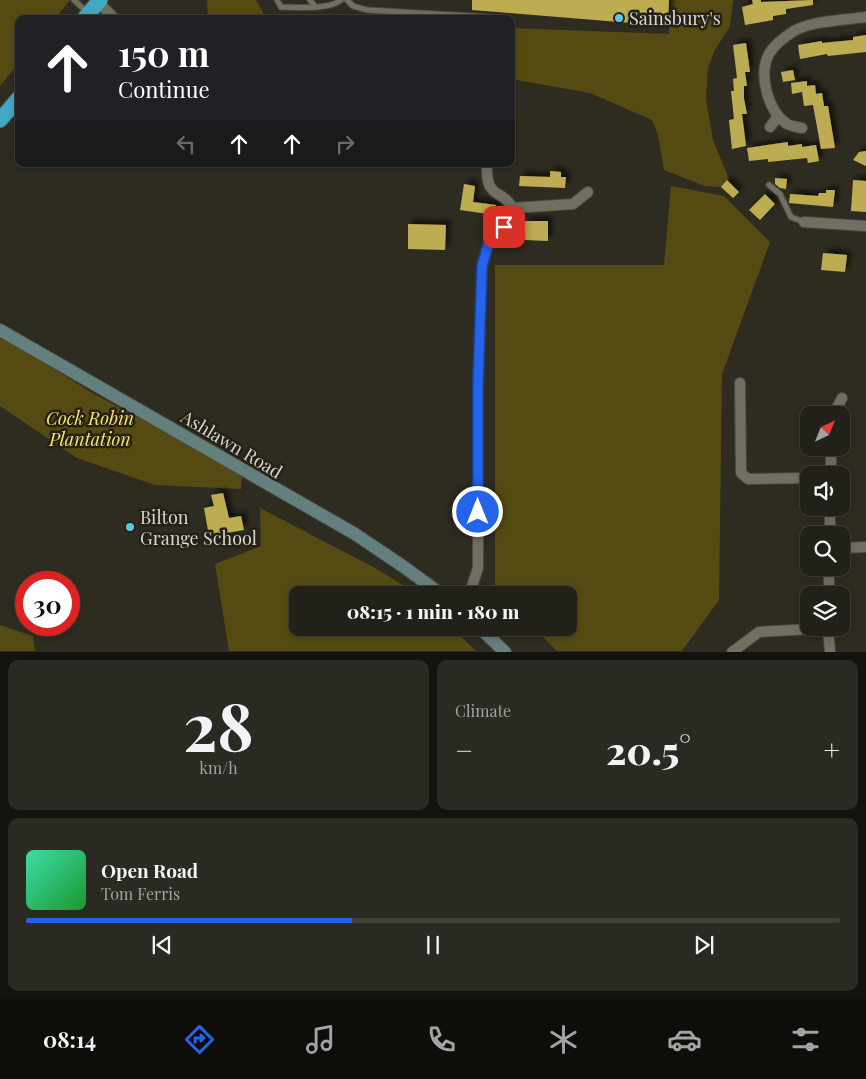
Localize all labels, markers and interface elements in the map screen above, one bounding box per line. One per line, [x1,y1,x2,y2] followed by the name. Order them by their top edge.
[629,6,721,30] place label: Sainsbury's
[613,12,625,24] marker: Sainsbury's
[118,29,209,76] text: 150 m
[35,35,100,100] icon: ahead
[118,74,210,104] text: Continue
[172,130,200,158] icon: left
[225,130,253,158] icon: ahead
[278,130,306,158] icon: ahead
[331,130,359,158] icon: right
[483,206,525,248] pin
[490,213,518,241] icon: arrive
[176,404,288,484] street label: Ashlawn Road
[46,406,134,451] park label: Cock Robin Plantation
[800,406,850,456] north arrow
[800,406,850,636] map controls
[800,466,850,516] button: sound
[451,485,503,537] position arrow
[140,505,257,550] place label: Bilton Grange School
[124,521,136,533] marker: Bilton Grange School
[800,526,850,576] button: search
[15,571,80,636] speed limit sign: 30
[800,586,850,636] button: layers
[347,598,519,624] text: 08:15 · 1 min · 180 m
[183,681,254,767] text: 28
[455,700,511,721] text: Climate
[606,724,691,775] text: 20.5°
[455,731,473,768] text: −
[824,731,840,768] text: +
[199,757,238,778] text: km/h
[101,857,198,883] text: Open Road
[101,883,180,904] text: Tom Ferris
[148,931,176,959] icon: previous
[419,931,447,959] icon: pause
[690,931,718,959] icon: next
[182,1022,217,1057] icon: directions
[303,1022,338,1057] icon: music
[424,1022,459,1057] icon: phone
[546,1022,581,1057] icon: climate
[667,1022,702,1057] icon: car
[788,1022,823,1057] icon: filters
[43,1024,96,1054] text: 08:14

